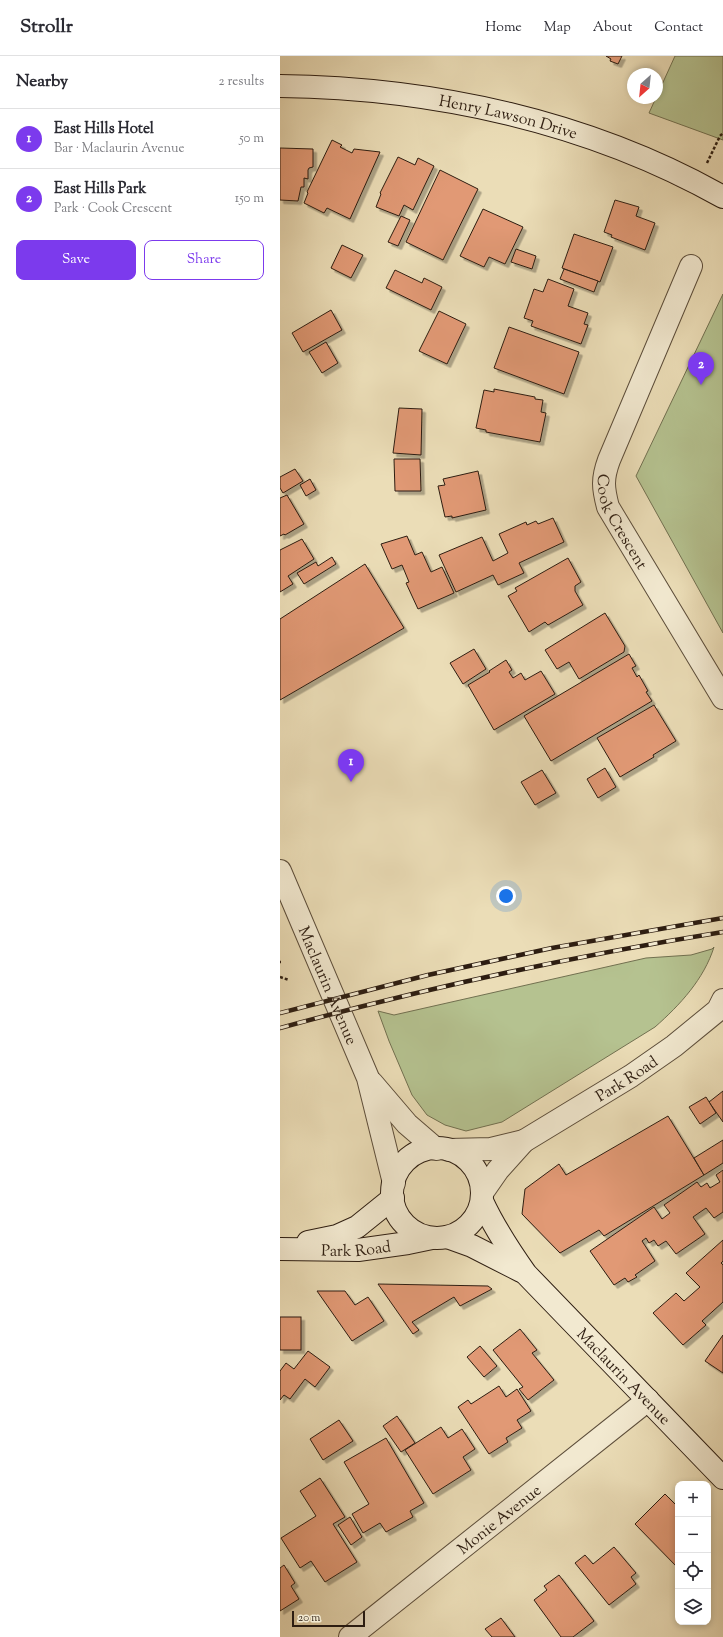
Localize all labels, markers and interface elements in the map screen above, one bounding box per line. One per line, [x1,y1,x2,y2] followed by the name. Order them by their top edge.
[20,14,73,41] text: Strollr
[485,18,522,38] text: Home
[544,18,571,38] text: Map
[593,18,632,38] text: About
[654,18,703,38] text: Contact
[627,68,663,104] north arrow
[16,70,68,94] text: Nearby
[219,73,264,91] text: 2 results
[437,91,580,146] street label: Henry Lawson Drive
[54,119,154,140] text: East Hills Hotel
[27,130,31,148] text: 1
[239,130,264,148] text: 50 m
[54,140,185,158] text: Bar · Maclaurin Avenue
[54,179,146,200] text: East Hills Park
[26,190,32,208] text: 2
[235,190,264,208] text: 150 m
[54,200,172,218] text: Park · Cook Crescent
[16,240,136,280] button: Save
[144,240,264,280] button: Share
[688,352,714,385] pin: 2
[590,473,652,575] street label: Cook Crescent
[338,749,364,782] pin: 1
[496,886,516,906] your location
[291,923,362,1049] street label: Maclaurin Avenue
[592,1052,664,1109] street label: Park Road
[321,1237,393,1264] street label: Park Road
[570,1324,675,1431] street label: Maclaurin Avenue
[453,1480,547,1561] street label: Monie Avenue
[675,1481,711,1625] map controls
[675,1481,711,1517] button: +
[675,1517,711,1553] button: −
[675,1553,711,1589] button: locate
[675,1589,711,1625] button: layers
[292,1609,365,1628] scale bar
[298,1610,320,1626] text: 20 m

